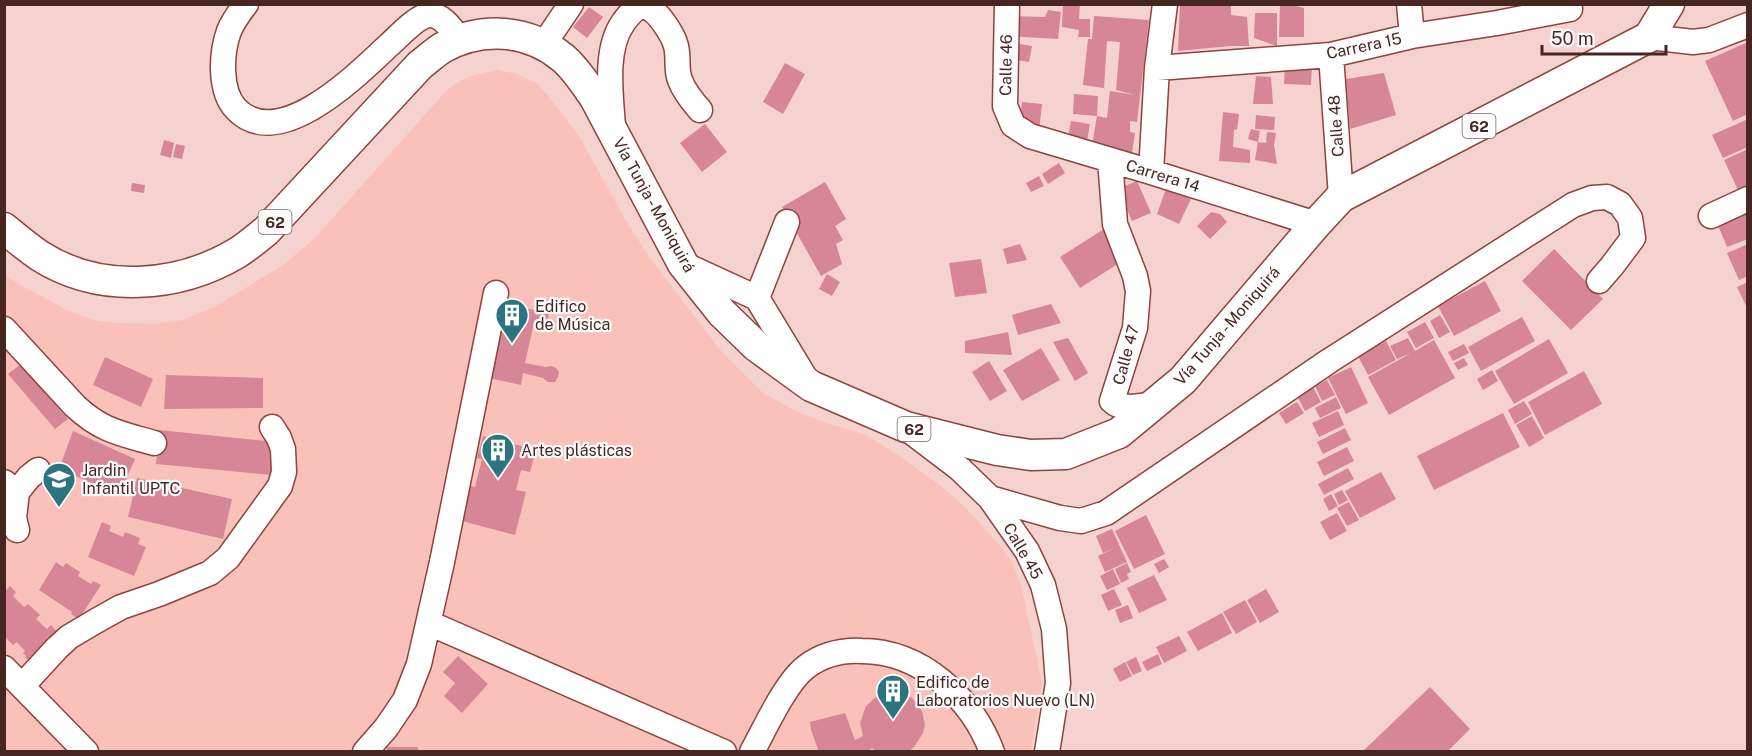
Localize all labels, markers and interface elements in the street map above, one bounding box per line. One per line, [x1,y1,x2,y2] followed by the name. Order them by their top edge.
[1542,18,1666,56] scale bar
[1551,28,1594,49] text: 50 m
[1325,29,1403,63] street label: Carrera 15
[996,34,1016,96] street label: Calle 46
[1324,94,1348,158] street label: Calle 48
[1462,114,1496,138] road number: 62
[609,134,699,276] street label: Vía Tunja - Moniquirá
[1124,156,1202,196] street label: Carrera 14
[258,210,292,234] road number: 62
[1170,263,1284,389] street label: Vía Tunja - Moniquirá
[494,297,530,344] building icon: Edifico de Música
[535,297,610,334] place label: Edifico de Música
[1109,323,1143,387] street label: Calle 47
[898,417,930,441] road number: 62
[480,432,516,479] building icon: Artes plásticas
[521,441,632,460] place label: Artes plásticas
[41,461,77,508] school or university icon: Jardin Infantil UPTC
[82,461,180,498] place label: Jardin Infantil UPTC
[999,519,1047,583] street label: Calle 45
[875,673,911,720] building icon: Edifico de Laboratorios Nuevo (LN)
[916,673,1095,710] place label: Edifico de Laboratorios Nuevo (LN)

